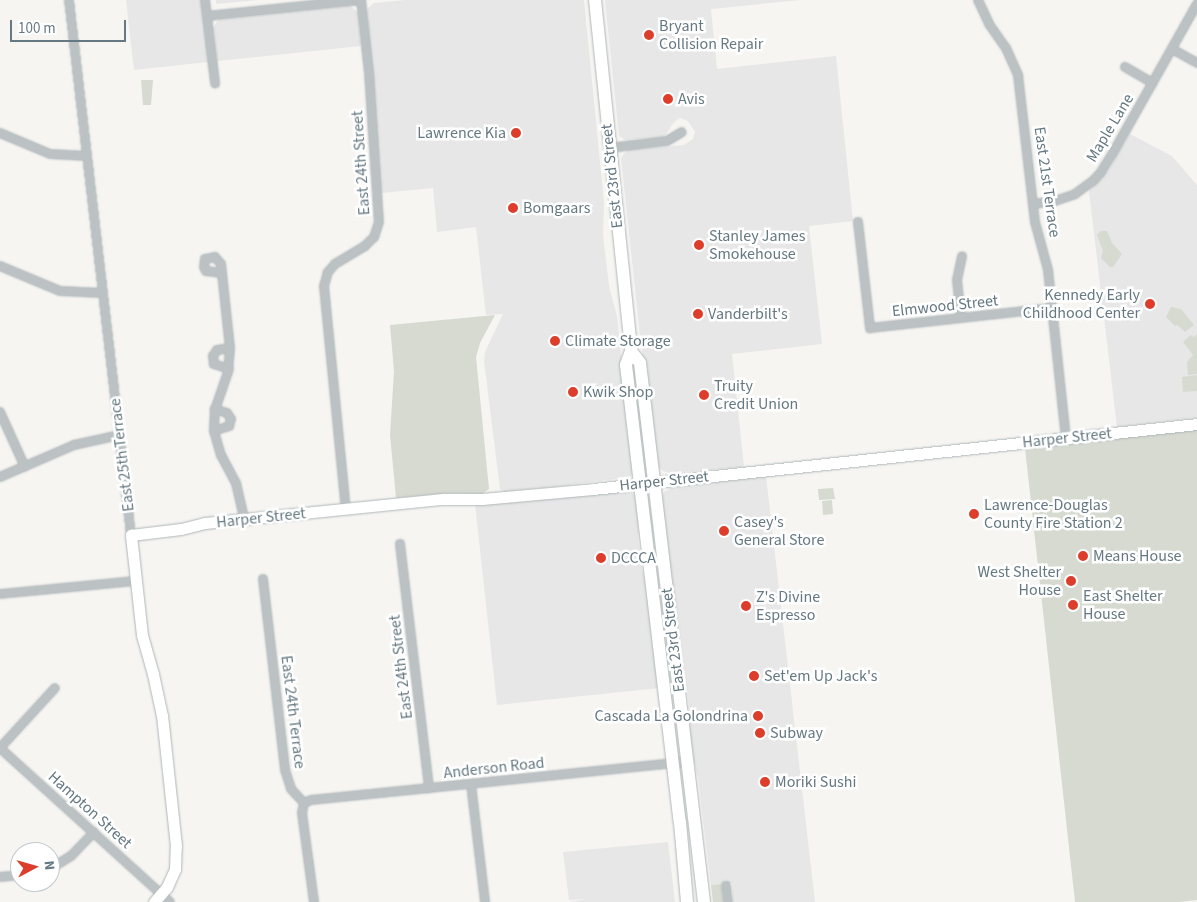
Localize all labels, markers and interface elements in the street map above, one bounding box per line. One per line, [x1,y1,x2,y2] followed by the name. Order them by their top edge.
[12,10,129,42] scale bar
[659,16,763,54] place label: Bryant Collision Repair
[18,18,56,39] text: 100 m
[643,29,655,41] marker: Bryant Collision Repair
[678,89,705,109] place label: Avis
[1082,90,1138,166] street label: Maple Lane
[662,93,674,105] marker: Avis
[348,110,374,216] street label: East 24th Street
[417,123,506,143] place label: Lawrence Kia
[597,123,627,229] street label: East 23rd Street
[1030,125,1064,239] street label: East 21st Terrace
[510,127,522,139] marker: Lawrence Kia
[523,198,590,218] place label: Bomgaars
[507,202,519,214] marker: Bomgaars
[709,226,805,264] place label: Stanley James Smokehouse
[693,239,705,251] marker: Stanley James Smokehouse
[1023,285,1140,323] place label: Kennedy Early Childhood Center
[891,291,999,321] street label: Elmwood Street
[1144,298,1156,310] marker: Kennedy Early Childhood Center
[708,304,788,324] place label: Vanderbilt's
[692,308,704,320] marker: Vanderbilt's
[565,331,671,351] place label: Climate Storage
[549,335,561,347] marker: Climate Storage
[714,376,798,414] place label: Truity Credit Union
[583,382,653,402] place label: Kwik Shop
[567,386,579,398] marker: Kwik Shop
[698,389,710,401] marker: Truity Credit Union
[106,397,138,513] street label: East 25th Terrace
[1021,424,1113,452] street label: Harper Street
[618,467,710,495] street label: Harper Street
[984,495,1123,533] place label: Lawrence-Douglas County Fire Station 2
[215,504,307,532] street label: Harper Street
[968,508,980,520] marker: Lawrence-Douglas County Fire Station 2
[734,512,824,550] place label: Casey's General Store
[718,525,730,537] marker: Casey's General Store
[1093,546,1182,566] place label: Means House
[611,548,656,568] place label: DCCCA
[1077,550,1089,562] marker: Means House
[595,552,607,564] marker: DCCCA
[978,562,1061,600] place label: West Shelter House
[1065,575,1077,587] marker: West Shelter House
[1083,586,1162,624] place label: East Shelter House
[657,587,689,693] street label: East 23rd Street
[756,587,820,625] place label: Z's Divine Espresso
[1067,599,1079,611] marker: East Shelter House
[740,600,752,612] marker: Z's Divine Espresso
[385,614,417,720] street label: East 24th Street
[277,654,309,770] street label: East 24th Terrace
[764,666,877,686] place label: Set'em Up Jack's
[748,670,760,682] marker: Set'em Up Jack's
[594,706,748,726] place label: Cascada La Golondrina
[752,710,764,722] marker: Cascada La Golondrina
[770,723,823,743] place label: Subway
[754,727,766,739] marker: Subway
[443,753,545,783] street label: Anderson Road
[44,767,136,853] street label: Hampton Street
[775,772,856,792] place label: Moriki Sushi
[759,776,771,788] marker: Moriki Sushi
[10,842,60,892] north arrow
[38,860,59,871] text: N

